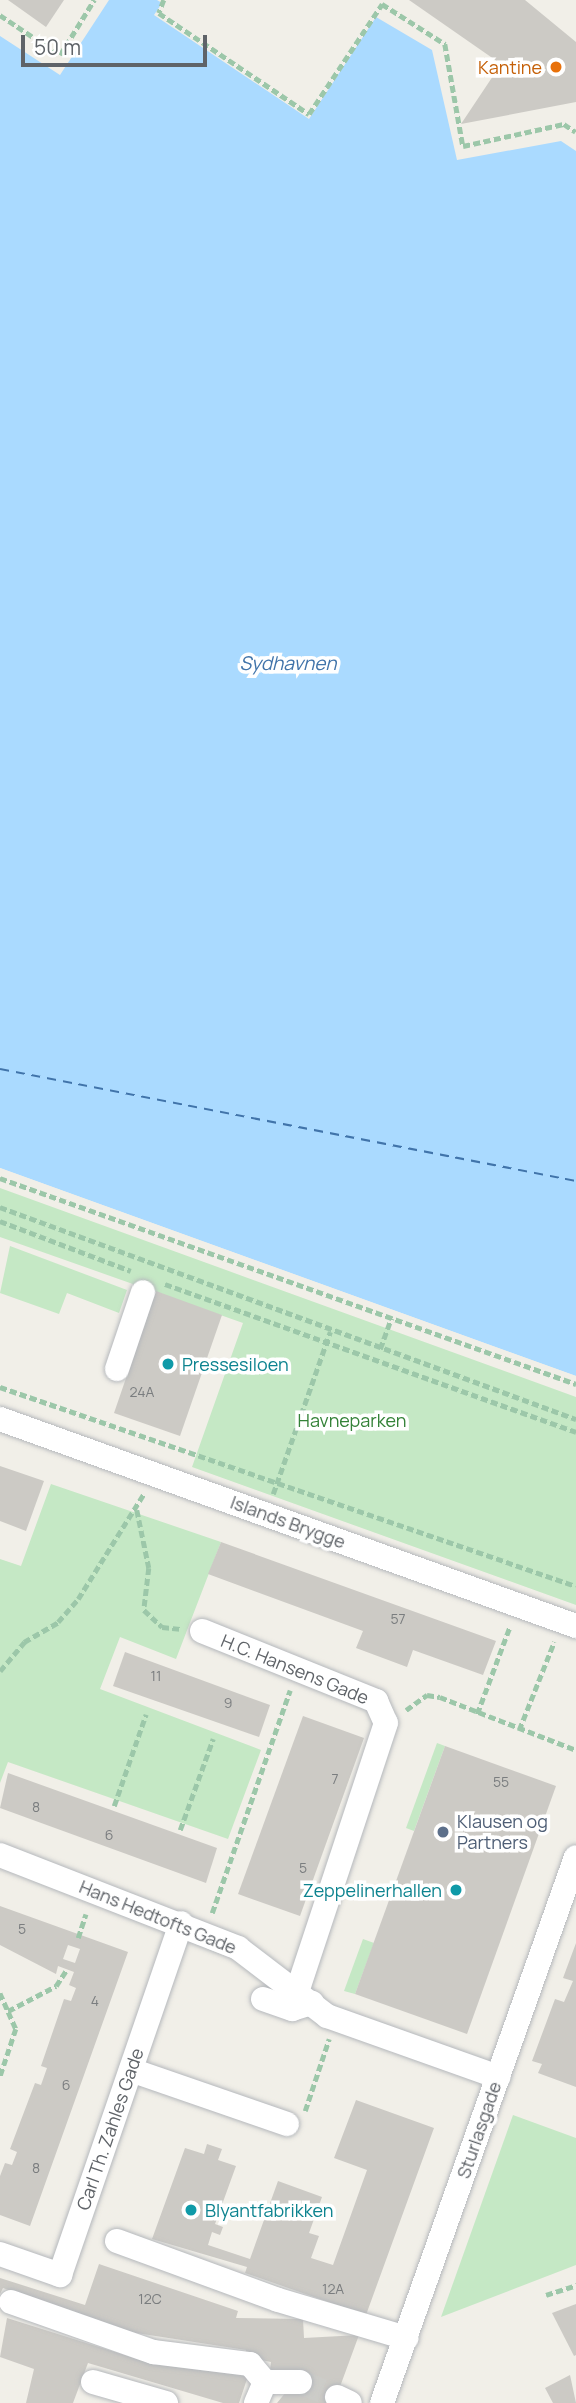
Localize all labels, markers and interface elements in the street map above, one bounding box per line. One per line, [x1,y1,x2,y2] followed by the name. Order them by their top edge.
[24,21,210,65] scale bar
[34,33,81,61] text: 50 m
[478,56,542,78] place label: Kantine
[548,59,564,75] marker: Kantine
[240,653,336,675] water label: Sydhavnen
[182,1353,289,1375] place label: Pressesiloen
[160,1356,176,1372] marker: Pressesiloen
[130,1384,154,1400] house number: 24A
[298,1409,406,1431] park label: Havneparken
[228,1491,348,1553] street label: Islands Brygge
[390,1611,406,1627] house number: 57
[218,1630,372,1708] street label: H.C. Hansens Gade
[151,1668,161,1684] house number: 11
[224,1695,232,1711] house number: 9
[331,1771,339,1787] house number: 7
[493,1774,509,1790] house number: 55
[32,1799,40,1815] house number: 8
[457,1811,548,1854] place label: Klausen og Partners
[435,1824,451,1840] marker: Klausen og Partners
[105,1827,113,1843] house number: 6
[299,1860,307,1876] house number: 5
[76,1876,240,1958] street label: Hans Hedtofts Gade
[303,1879,442,1901] place label: Zeppelinerhallen
[448,1882,464,1898] marker: Zeppelinerhallen
[18,1921,26,1937] house number: 5
[91,1993,99,2009] house number: 4
[72,2045,148,2213] street label: Carl Th. Zahles Gade
[62,2077,70,2093] house number: 6
[452,2079,506,2181] street label: Sturlasgade
[32,2160,40,2176] house number: 8
[205,2199,333,2221] place label: Blyantfabrikken
[183,2202,199,2218] marker: Blyantfabrikken
[322,2281,344,2297] house number: 12A
[138,2291,162,2307] house number: 12C

